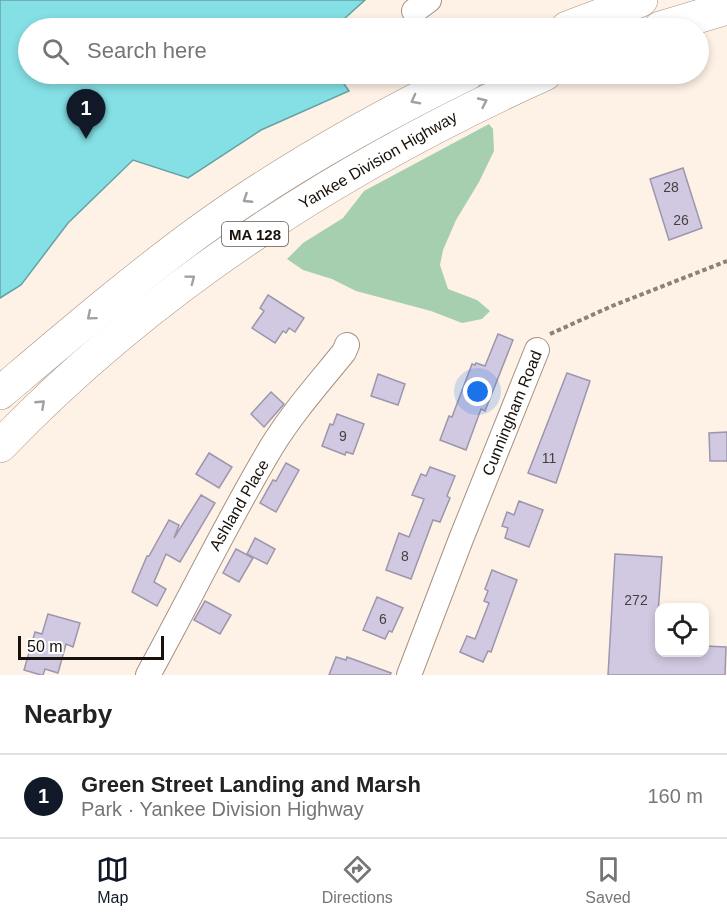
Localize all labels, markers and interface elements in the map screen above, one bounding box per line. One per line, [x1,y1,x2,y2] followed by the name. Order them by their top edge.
[18,18,709,84] search box
[39,35,72,68] icon: search
[87,38,207,63] text: Search here
[66,90,106,139] pin: 1
[411,93,421,104] one-way arrow
[476,98,487,110] one-way arrow
[296,108,460,212] street label: Yankee Division Highway
[663,179,679,195] house number: 28
[243,192,254,203] one-way arrow
[673,212,689,228] house number: 26
[222,222,288,246] road number: MA 128
[184,275,195,286] one-way arrow
[87,308,98,319] one-way arrow
[479,348,545,478] street label: Cunningham Road
[463,377,492,406] your location
[35,400,45,411] one-way arrow
[339,428,347,444] house number: 9
[542,450,556,466] house number: 11
[206,456,272,554] street label: Ashland Place
[401,548,409,564] house number: 8
[624,592,648,608] house number: 272
[655,603,709,657] map controls
[655,603,709,657] button: locate
[379,611,387,627] house number: 6
[18,633,164,660] scale bar
[27,638,63,655] text: 50 m
[24,699,112,729] text: Nearby
[81,772,421,797] text: Green Street Landing and Marsh
[38,785,49,807] text: 1
[647,785,703,807] text: 160 m
[81,798,364,820] text: Park · Yankee Division Highway
[96,853,129,907] tab: Map
[322,853,393,907] tab: Directions
[585,853,631,907] tab: Saved

